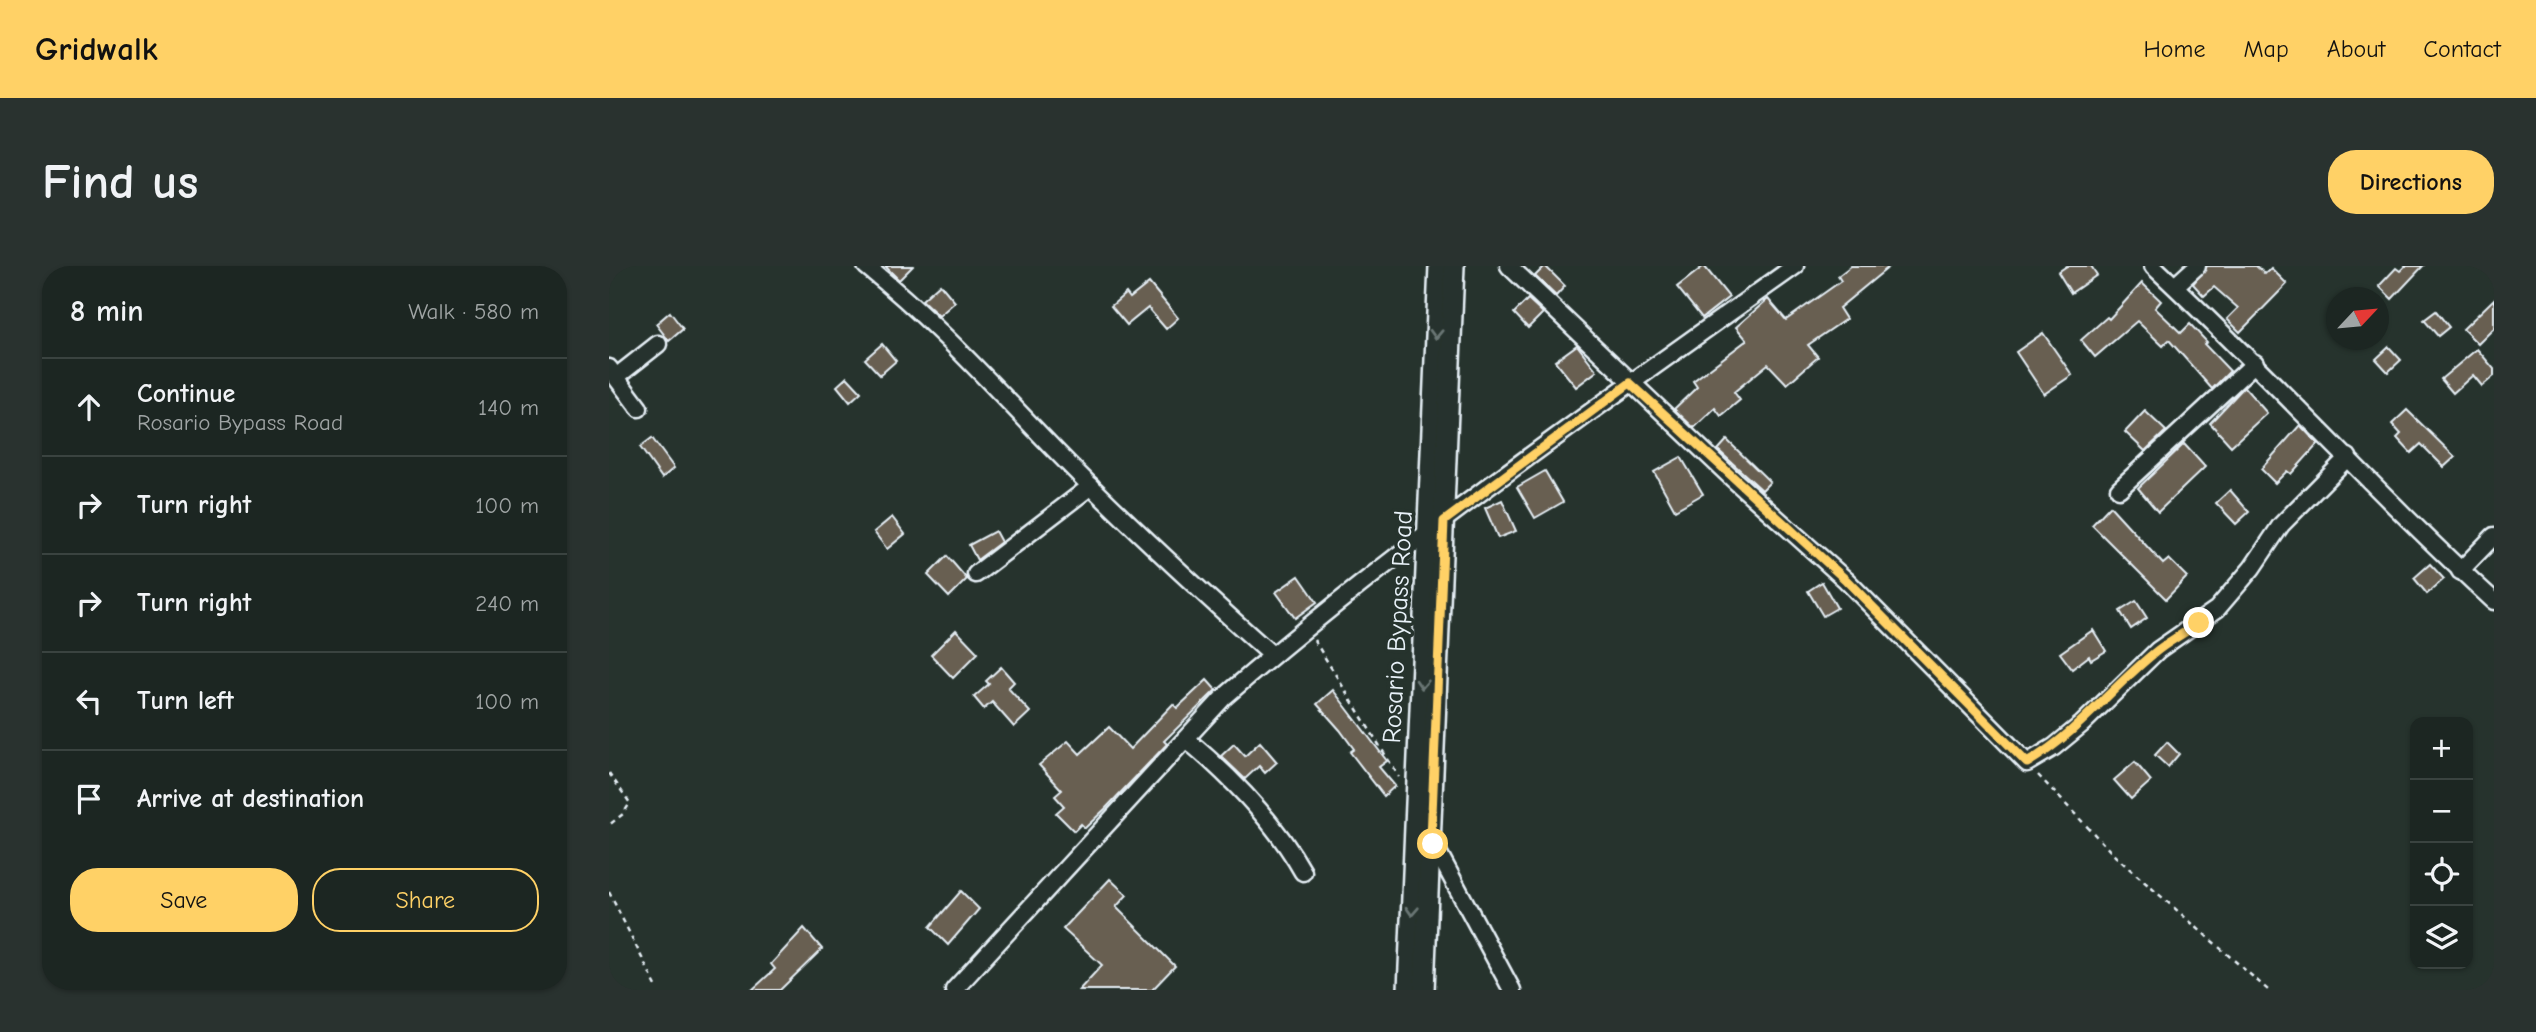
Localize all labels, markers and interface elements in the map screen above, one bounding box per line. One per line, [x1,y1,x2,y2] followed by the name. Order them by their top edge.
[35,30,158,68] text: Gridwalk
[2144,35,2205,63] text: Home
[2243,35,2289,63] text: Map
[2327,35,2385,63] text: About
[2423,35,2501,63] text: Contact
[2328,150,2494,214] button: Directions
[42,154,198,210] text: Find us
[2326,287,2389,350] north arrow
[70,294,144,329] text: 8 min
[408,298,539,325] text: Walk · 580 m
[1429,329,1444,340] one-way arrow
[137,379,235,409] text: Continue
[70,388,108,426] icon: ahead
[478,394,539,421] text: 140 m
[137,409,343,436] text: Rosario Bypass Road
[70,486,108,524] icon: right
[137,490,251,520] text: Turn right
[475,492,539,519] text: 100 m
[1377,510,1419,744] street label: Rosario Bypass Road
[70,584,108,622] icon: right
[137,588,251,618] text: Turn right
[475,590,539,617] text: 240 m
[2183,607,2214,638] route end
[1415,679,1430,690] one-way arrow
[70,682,108,720] icon: left
[137,686,234,716] text: Turn left
[475,688,539,715] text: 100 m
[2410,717,2473,969] map controls
[2410,717,2473,780] button: +
[70,780,108,818] icon: arrive
[2410,780,2473,843] button: −
[137,784,364,814] text: Arrive at destination
[1417,828,1448,859] route start
[2410,843,2473,906] button: locate
[70,868,298,932] button: Save
[312,868,539,932] button: Share
[1404,906,1419,917] one-way arrow
[2410,906,2473,969] button: layers

